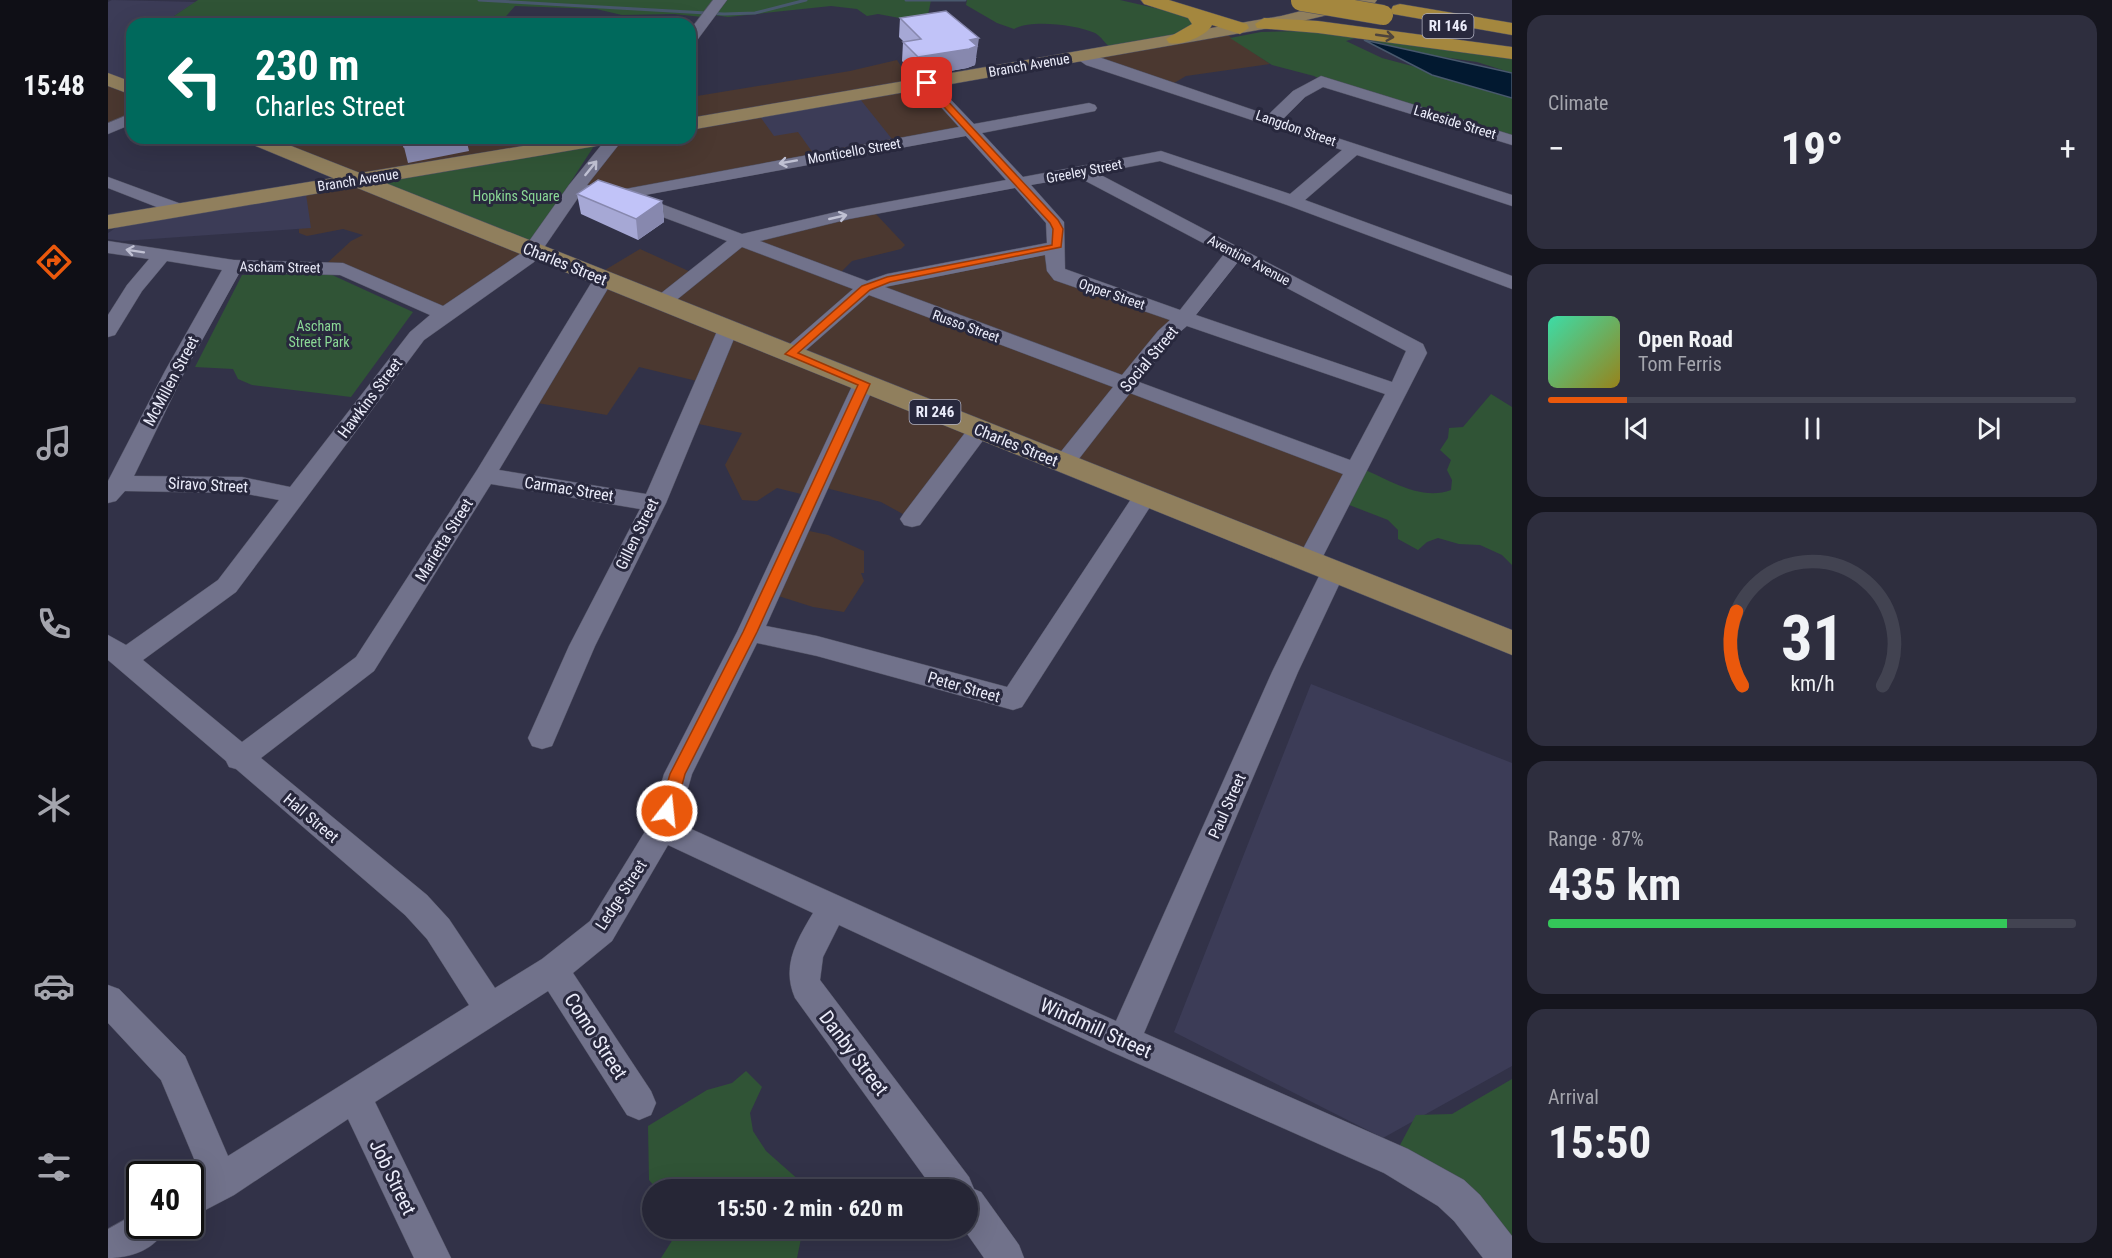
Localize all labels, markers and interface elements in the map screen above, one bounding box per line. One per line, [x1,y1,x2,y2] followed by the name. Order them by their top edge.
[1422,14,1474,38] road number: RI 146
[1374,30,1394,41] one-way arrow
[255,41,360,90] text: 230 m
[156,42,234,120] icon: left
[987,50,1071,80] street label: Branch Avenue
[901,57,952,108] pin
[910,66,943,99] icon: arrive
[23,70,85,102] text: 15:48
[255,91,405,123] text: Charles Street
[1548,91,1608,115] text: Climate
[1412,102,1498,142] street label: Lakeside Street
[1254,107,1338,149] street label: Langdon Street
[1781,122,1844,175] text: 19°
[1548,129,1565,168] text: −
[2060,129,2076,168] text: +
[806,135,902,167] street label: Monticello Street
[1045,156,1123,186] street label: Greeley Street
[778,157,798,168] one-way arrow
[585,160,598,176] one-way arrow
[316,166,400,194] street label: Branch Avenue
[473,188,560,204] park label: Hopkins Square
[828,211,847,222] one-way arrow
[1205,232,1293,289] street label: Aventine Avenue
[520,239,610,290] street label: Charles Street
[33,241,75,283] icon: directions
[125,245,145,256] one-way arrow
[239,258,321,276] street label: Ascham Street
[1077,275,1147,313] street label: Opper Street
[930,307,1002,345] street label: Russo Street
[289,318,350,350] park label: Ascham Street Park
[1116,322,1182,396] street label: Social Street
[1638,327,1733,352] text: Open Road
[139,333,203,429] street label: McMillen Street
[1638,352,1722,376] text: Tom Ferris
[334,354,406,442] street label: Hawkins Street
[910,400,960,424] road number: RI 246
[1620,412,1653,445] icon: previous
[1796,412,1829,445] icon: pause
[1972,412,2005,445] icon: next
[971,420,1061,471] street label: Charles Street
[33,422,75,464] icon: music
[168,473,249,497] street label: Siravo Street
[523,473,615,505] street label: Carmac Street
[411,495,477,585] street label: Marietta Street
[612,495,663,573] street label: Gillen Street
[1780,602,1844,675] text: 31
[33,603,75,645] icon: phone
[926,668,1003,706] street label: Peter Street
[1790,671,1834,696] text: km/h
[1204,770,1250,841] street label: Paul Street
[635,779,699,843] position arrow
[33,784,75,826] icon: climate
[280,789,343,847] street label: Hall Street
[1548,827,1644,851] text: Range · 87%
[591,856,651,934] street label: Ledge Street
[1548,858,1681,911] text: 435 km
[33,965,75,1007] icon: car
[559,988,633,1084] street label: Como Street
[1036,993,1156,1063] street label: Windmill Street
[814,1006,894,1100] street label: Danby Street
[1548,1085,1599,1109] text: Arrival
[1548,1116,1651,1169] text: 15:50
[364,1135,422,1219] street label: Job Street
[33,1146,75,1188] icon: filters
[126,1161,204,1239] speed limit sign: 40
[717,1196,903,1221] text: 15:50 · 2 min · 620 m

